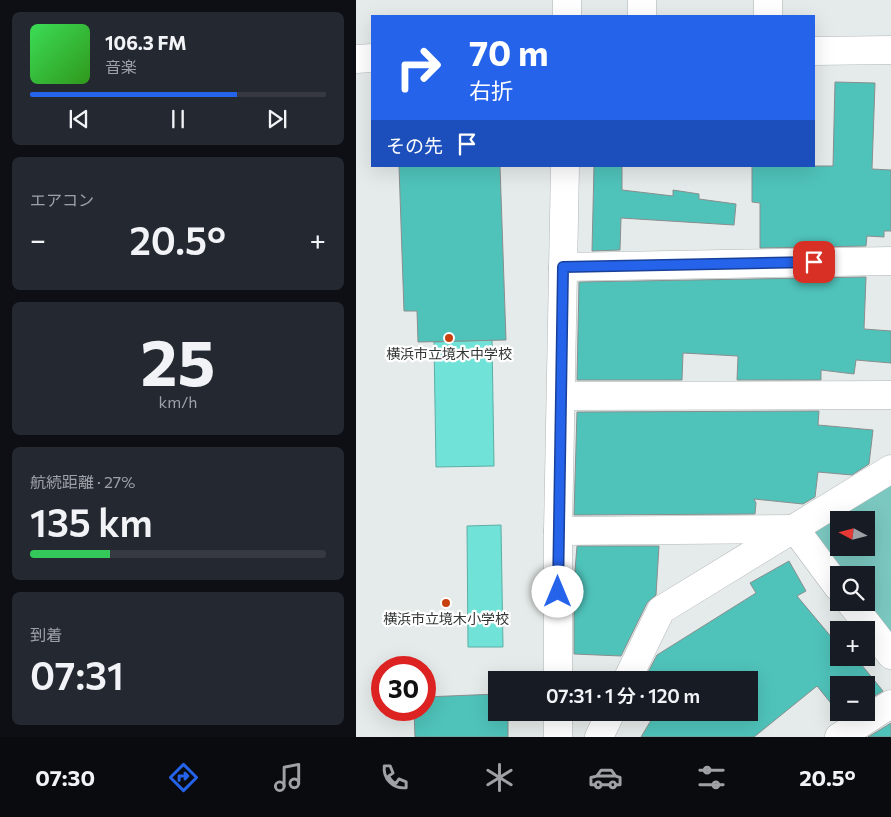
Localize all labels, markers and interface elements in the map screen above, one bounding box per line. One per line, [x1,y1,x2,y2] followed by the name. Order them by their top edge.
[469,30,549,73] text: 70 m
[105,31,187,54] text: 106.3 FM
[386,35,451,100] icon: right
[105,57,137,76] text: 音楽
[469,77,513,104] text: 右折
[65,105,93,133] icon: previous
[164,105,192,133] icon: pause
[263,105,291,133] icon: next
[453,130,481,158] icon: arrive
[386,134,443,157] text: その先
[30,190,94,209] text: エアコン
[130,216,226,263] text: 20.5°
[30,222,46,256] text: −
[310,222,326,256] text: +
[793,241,835,283] pin
[800,248,828,276] icon: arrive
[141,320,215,399] text: 25
[443,332,455,344] marker: 横浜市立境木中学校
[386,345,512,362] place label: 横浜市立境木中学校
[159,392,197,411] text: km/h
[30,472,135,491] text: 航続距離 · 27%
[30,498,153,545] text: 135 km
[830,511,875,556] north arrow
[830,511,875,721] map controls
[531,565,583,617] position arrow
[830,566,875,611] button: search
[440,597,452,609] marker: 横浜市立境木小学校
[383,610,509,627] place label: 横浜市立境木小学校
[830,621,875,666] button: +
[30,625,62,644] text: 到着
[30,651,124,698] text: 07:31
[371,656,436,721] speed limit sign: 30
[830,676,875,721] button: −
[546,684,700,707] text: 07:31 · 1 分 · 120 m
[166,760,201,795] icon: directions
[271,760,306,795] icon: music
[377,760,412,795] icon: phone
[482,760,517,795] icon: climate
[588,760,623,795] icon: car
[694,760,729,795] icon: filters
[35,764,95,791] text: 07:30
[799,764,856,791] text: 20.5°

